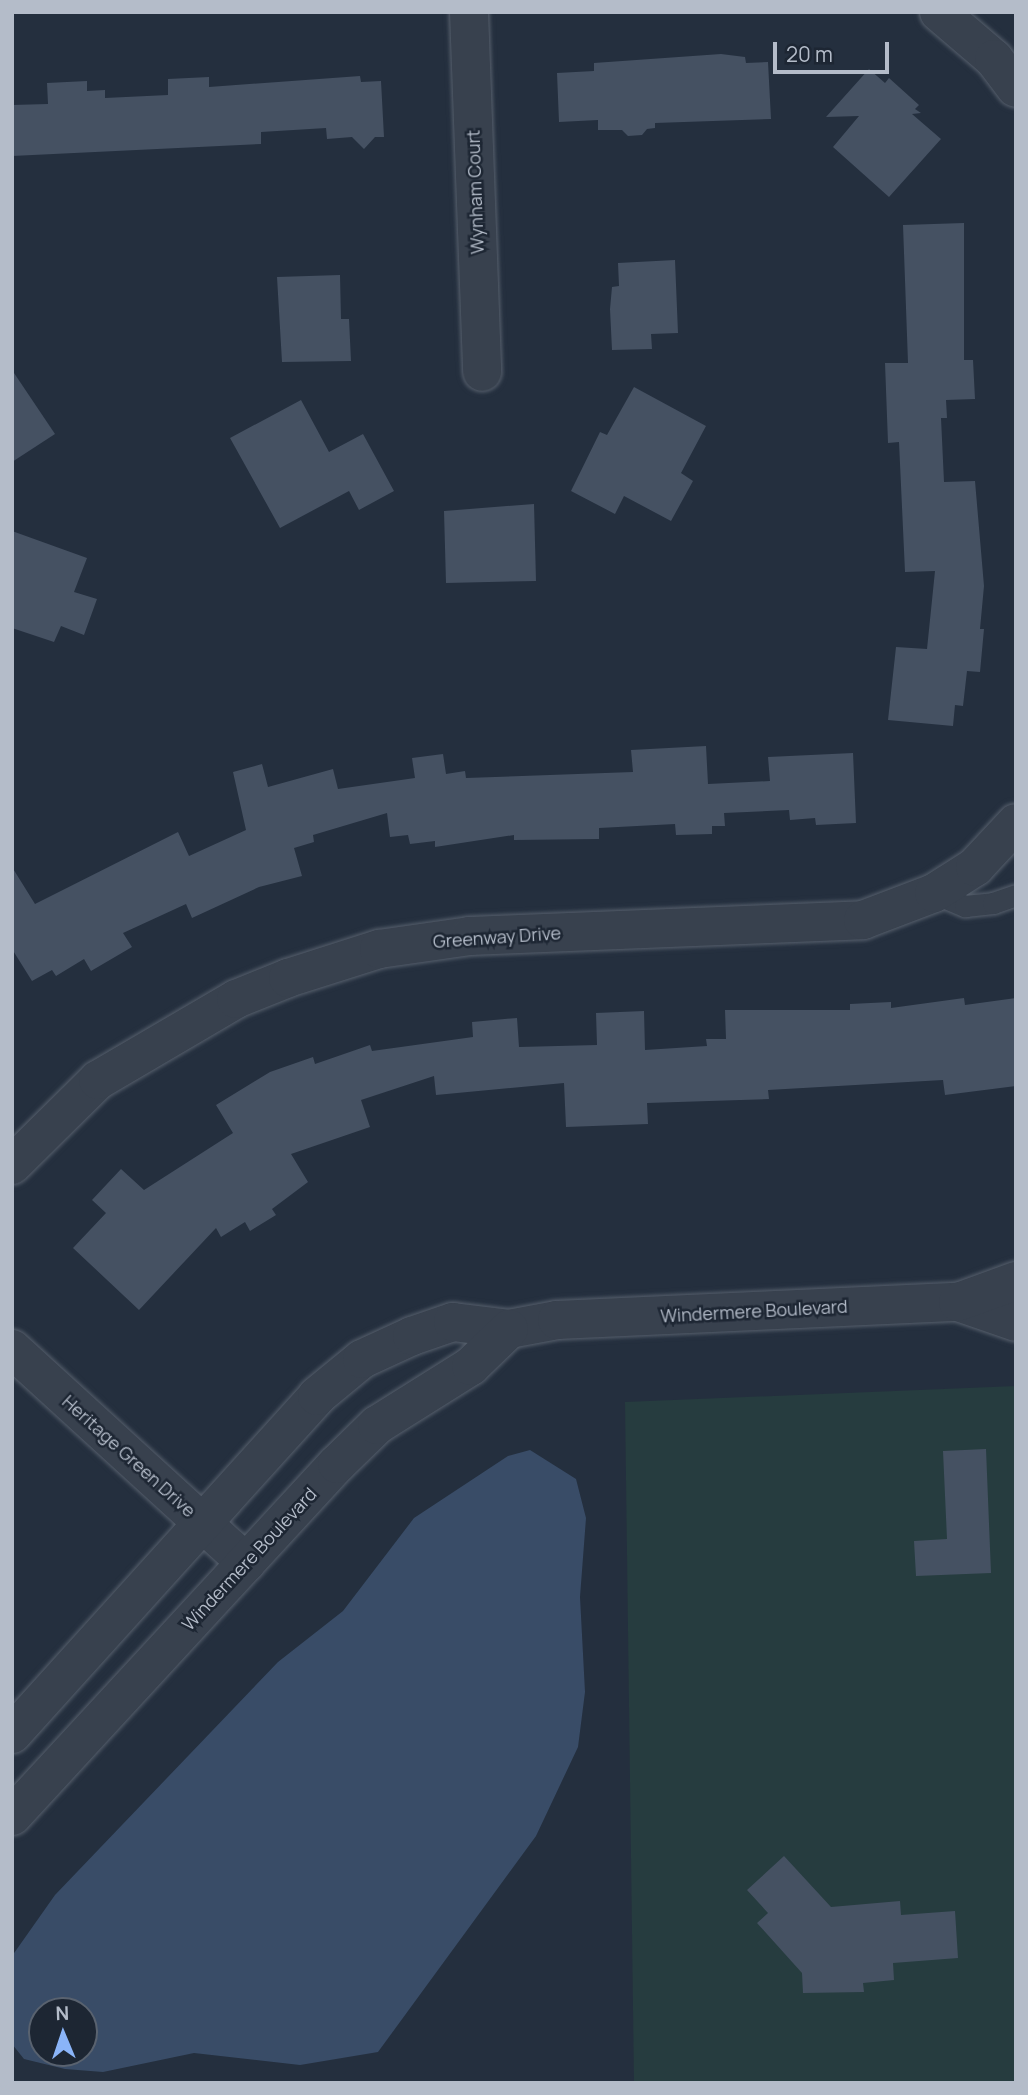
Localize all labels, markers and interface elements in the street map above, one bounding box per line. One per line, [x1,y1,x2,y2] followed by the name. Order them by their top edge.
[776,28,892,72] scale bar
[786,40,833,68] text: 20 m
[462,129,488,255] street label: Wynham Court
[432,922,562,952] street label: Greenway Drive
[660,1295,848,1327] street label: Windermere Boulevard
[58,1391,200,1521] street label: Heritage Green Drive
[177,1483,321,1635] street label: Windermere Boulevard
[28,1997,98,2067] north arrow
[55,2000,70,2026] text: N

